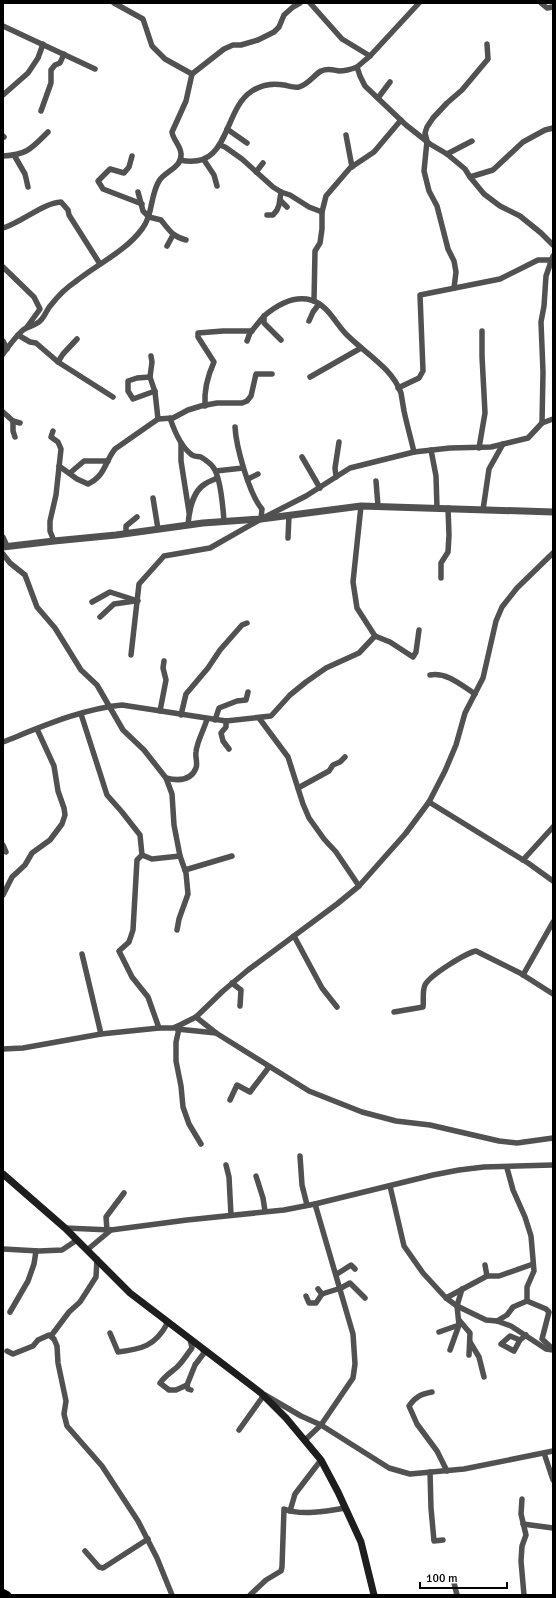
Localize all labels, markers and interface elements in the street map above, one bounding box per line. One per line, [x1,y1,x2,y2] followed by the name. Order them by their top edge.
[420,1564,507,1590] scale bar
[426,1571,458,1586] text: 100 m

